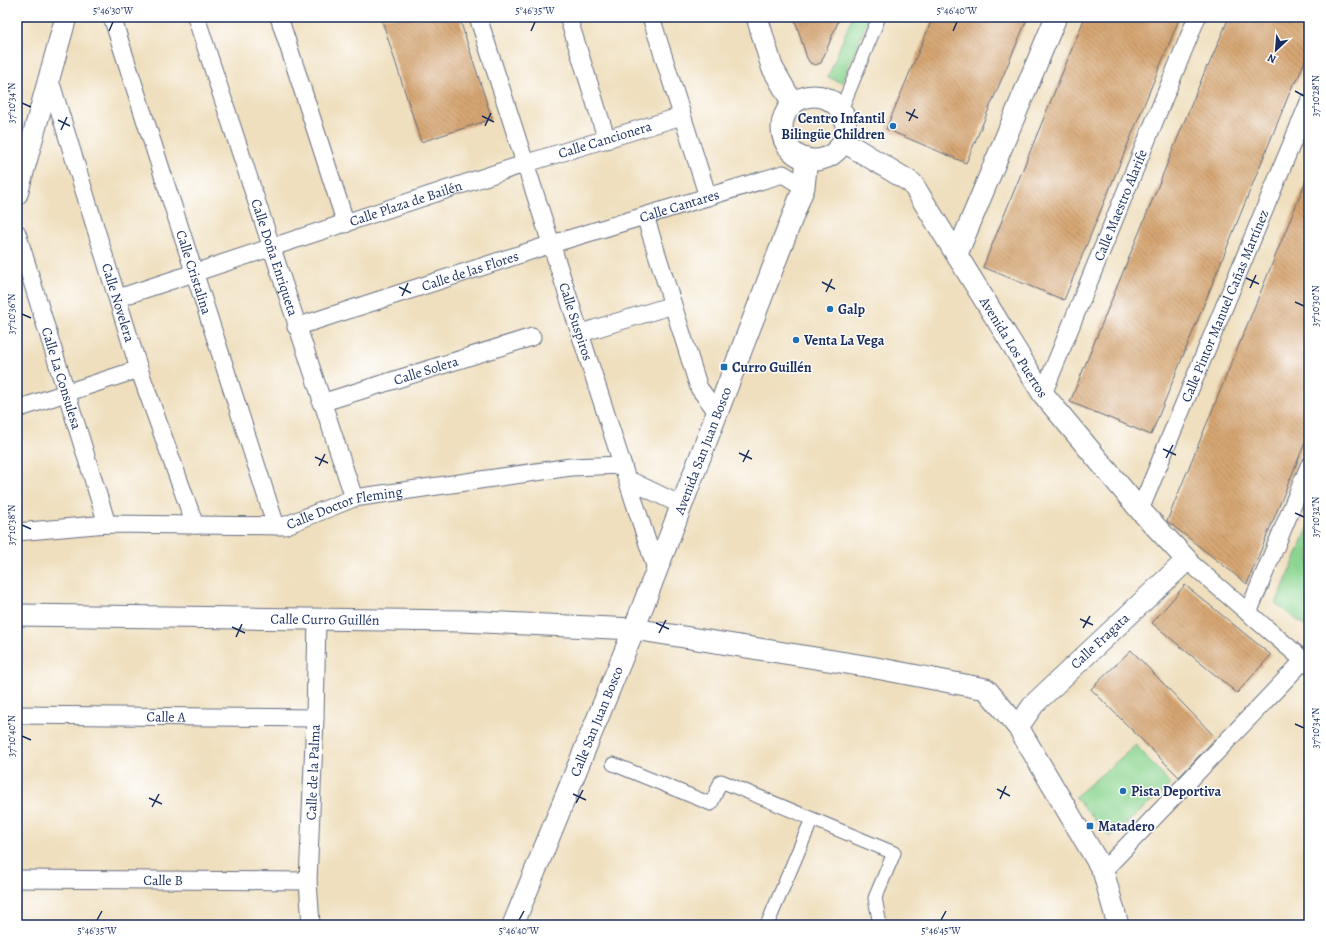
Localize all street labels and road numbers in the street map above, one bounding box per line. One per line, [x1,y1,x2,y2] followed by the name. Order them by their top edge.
[556,116,654,163] street label: Calle Cancionera
[1089,147,1151,264] street label: Calle Maestro Alarife
[347,175,465,230] street label: Calle Plaza de Bailén
[637,184,721,227] street label: Calle Cantares
[247,196,303,319] street label: Calle Doña Enriqueta
[1176,207,1273,405] street label: Calle Pintor Manuel Cañas Martínez
[172,228,217,317] street label: Calle Cristalina
[419,246,521,295] street label: Calle de las Flores
[97,261,140,345] street label: Calle Novelera
[555,280,598,363] street label: Calle Suspiros
[975,292,1052,401] street label: Avenida Los Puertos
[37,325,87,432] street label: Calle La Consulesa
[391,351,461,389] street label: Calle Solera
[669,384,736,518] street label: Avenida San Juan Bosco
[283,482,404,534] street label: Calle Doctor Fleming
[1066,608,1134,673] street label: Calle Fragata
[270,609,380,629] street label: Calle Curro Guillén
[565,663,627,779] street label: Calle San Juan Bosco
[146,707,187,726] street label: Calle A
[301,723,324,821] street label: Calle de la Palma
[143,870,183,890] street label: Calle B

